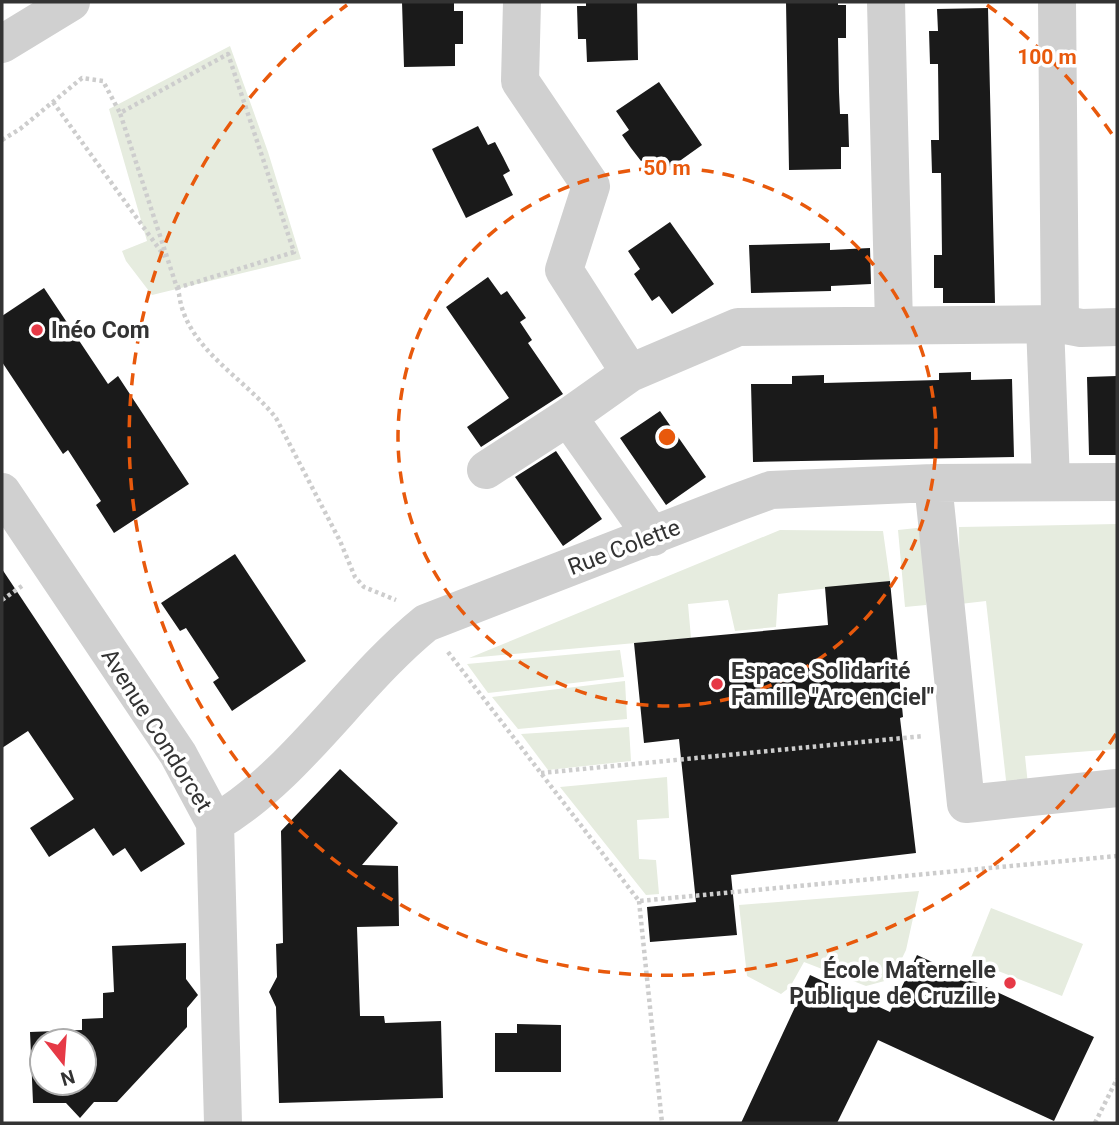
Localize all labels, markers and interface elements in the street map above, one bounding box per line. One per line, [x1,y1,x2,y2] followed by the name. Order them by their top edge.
[1017,45,1077,69] text: 100 m
[643,156,691,180] text: 50 m
[51,317,150,344] place label: Inéo Com
[29,322,45,338] marker: Inéo Com
[655,425,679,449] centre of rings
[564,514,684,581] street label: Rue Colette
[96,644,218,817] street label: Avenue Condorcet
[731,658,934,711] place label: Espace Solidarité Famille "Arc en ciel"
[709,676,725,692] marker: Espace Solidarité Famille "Arc en ciel"
[789,956,996,1010] place label: École Maternelle Publique de Cruzille
[1002,975,1018,991] marker: École Maternelle Publique de Cruzille
[28,1027,98,1097] north arrow
[58,1065,78,1091] text: N

